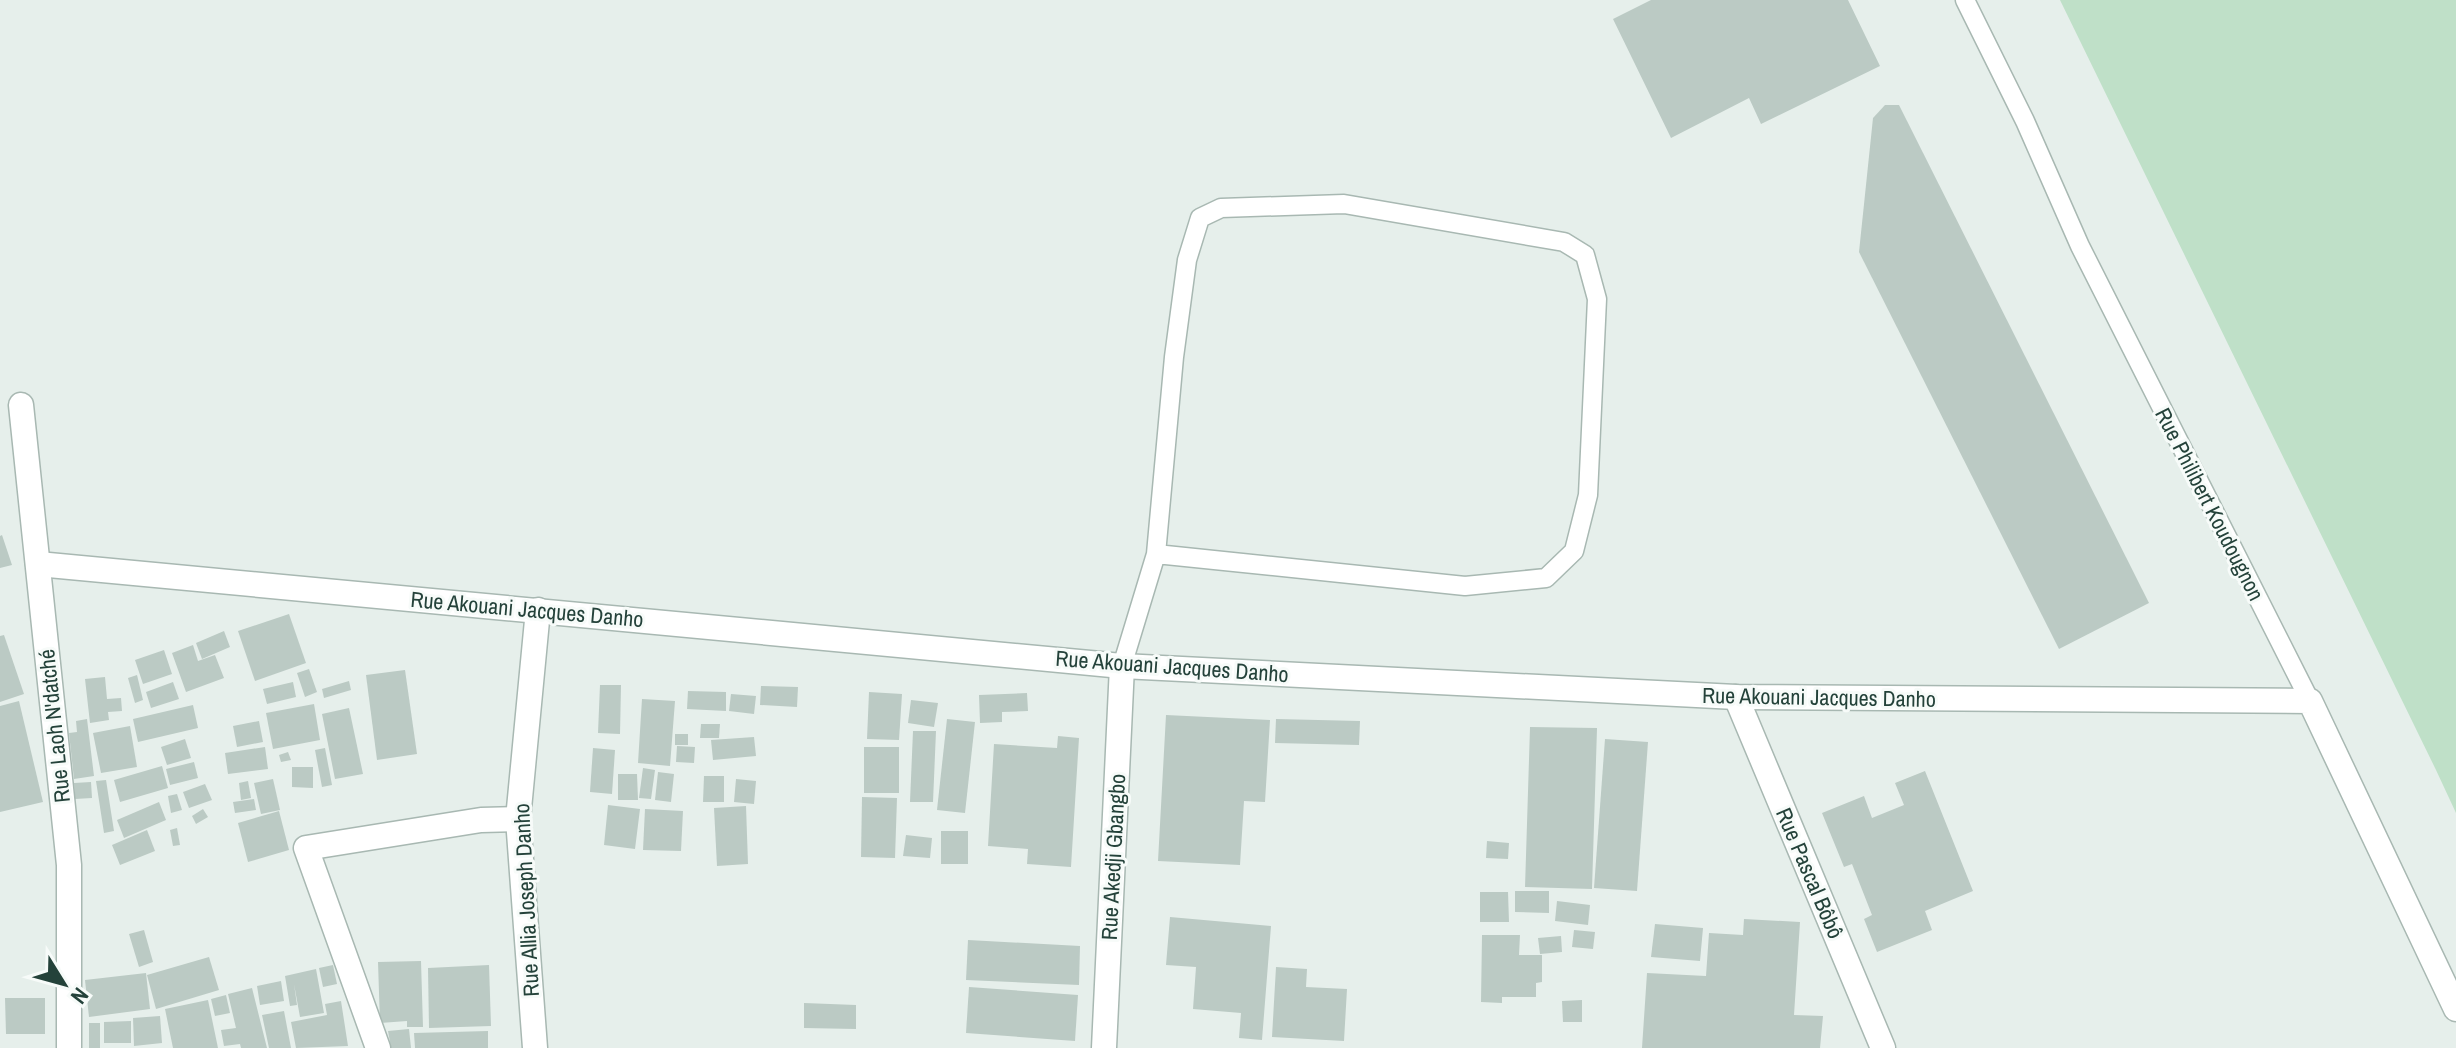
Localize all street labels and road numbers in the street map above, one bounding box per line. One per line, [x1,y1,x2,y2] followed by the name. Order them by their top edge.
[2148,402,2272,606] street label: Rue Philibert Koudougnon
[409,584,645,634] street label: Rue Akouani Jacques Danho
[1054,643,1290,689] street label: Rue Akouani Jacques Danho
[31,648,77,804] street label: Rue Laoh N'datché
[1702,680,1936,714] street label: Rue Akouani Jacques Danho
[1094,773,1132,941] street label: Rue Akedji Gbangbo
[506,803,546,997] street label: Rue Allia Joseph Danho
[1769,803,1851,943] street label: Rue Pascal Bôbô

